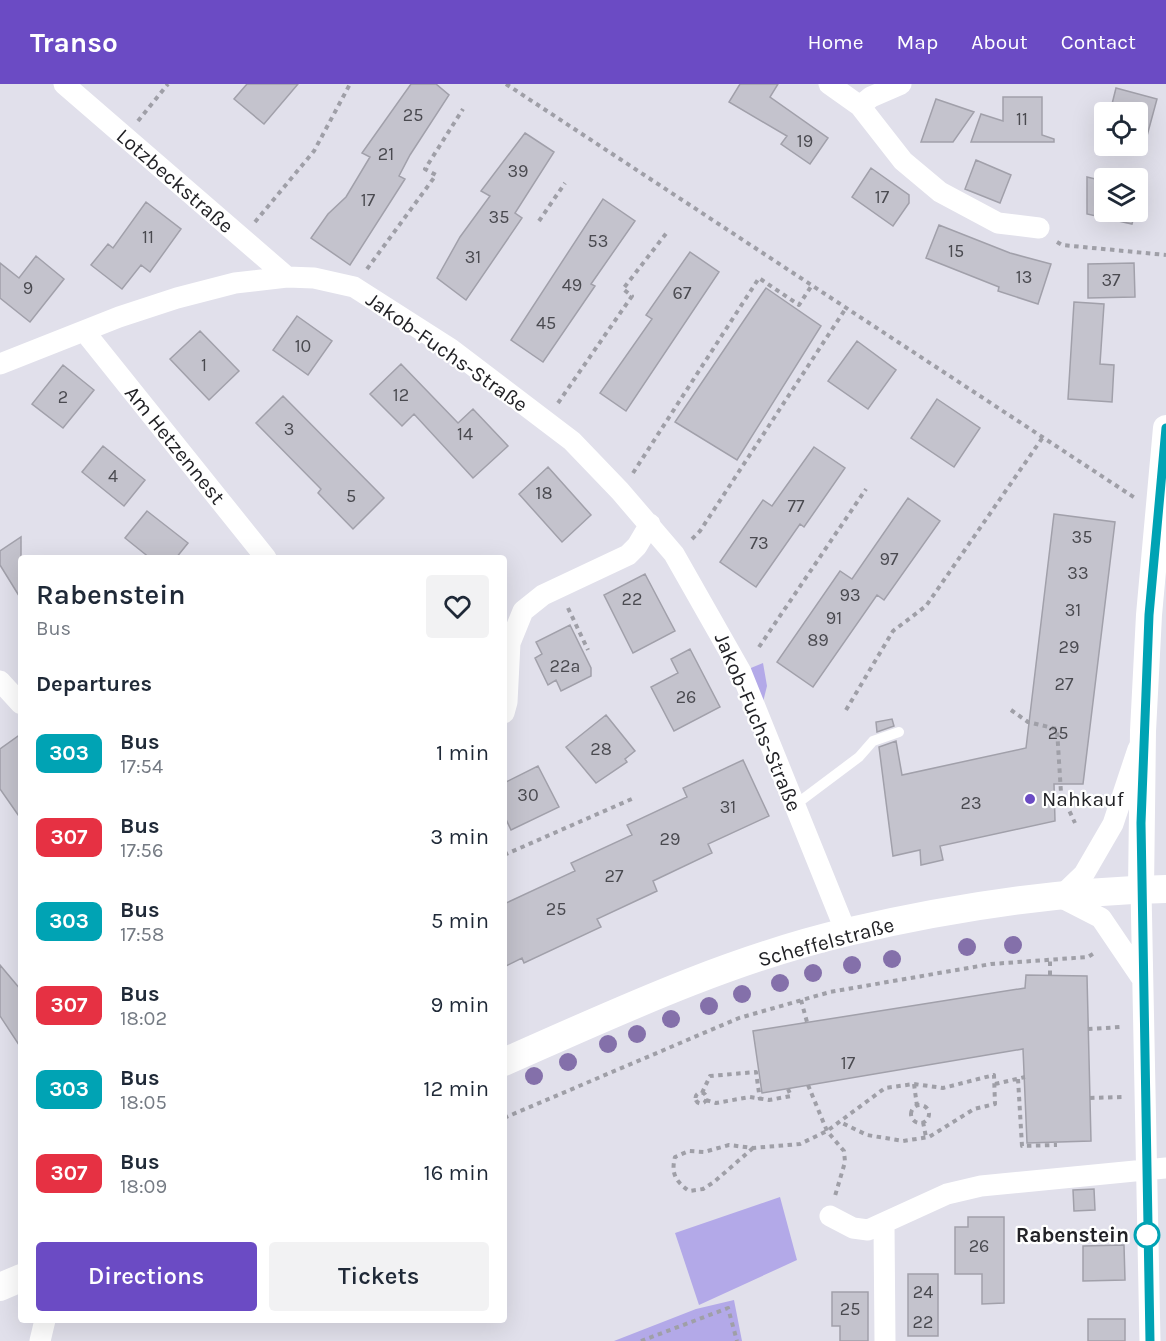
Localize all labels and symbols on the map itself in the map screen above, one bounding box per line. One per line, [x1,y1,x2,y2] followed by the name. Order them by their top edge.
[403,104,423,126] house number: 25
[1016,108,1028,130] house number: 11
[112,124,238,238] street label: Lotzbeckstraße
[797,130,813,152] house number: 19
[378,143,394,165] house number: 21
[507,160,529,182] house number: 39
[875,186,890,208] house number: 17
[361,189,376,211] house number: 17
[489,206,509,228] house number: 35
[142,226,154,248] house number: 11
[588,230,608,252] house number: 53
[948,240,964,262] house number: 15
[465,246,481,268] house number: 31
[1016,266,1032,288] house number: 13
[1101,269,1121,291] house number: 37
[562,274,582,296] house number: 49
[23,277,33,299] house number: 9
[673,282,692,304] house number: 67
[362,287,532,417] street label: Jakob-Fuchs-Straße
[536,312,556,334] house number: 45
[295,335,311,357] house number: 10
[201,354,207,376] house number: 1
[120,381,230,509] street label: Am Hetzennest
[393,384,409,406] house number: 12
[58,386,68,408] house number: 2
[284,418,294,440] house number: 3
[457,423,473,445] house number: 14
[108,465,118,487] house number: 4
[535,482,553,504] house number: 18
[346,485,356,507] house number: 5
[788,495,805,517] house number: 77
[1072,526,1092,548] house number: 35
[749,532,769,554] house number: 73
[880,548,899,570] house number: 97
[1067,562,1089,584] house number: 33
[839,584,861,606] house number: 93
[622,588,642,610] house number: 22
[1065,599,1081,621] house number: 31
[826,607,842,629] house number: 91
[710,629,806,815] street label: Jakob-Fuchs-Straße
[807,629,829,651] house number: 89
[1059,636,1079,658] house number: 29
[550,655,580,677] house number: 22a
[1055,673,1074,695] house number: 27
[676,686,696,708] house number: 26
[1048,722,1068,744] house number: 25
[590,738,612,760] house number: 28
[517,784,539,806] house number: 30
[1042,787,1125,811] place label: Nahkauf
[960,792,982,814] house number: 23
[1023,792,1037,806] marker: Nahkauf
[720,796,736,818] house number: 31
[660,828,680,850] house number: 29
[605,865,624,887] house number: 27
[546,898,566,920] house number: 25
[755,912,897,972] street label: Scheffelstraße
[841,1052,856,1074] house number: 17
[1134,1222,1160,1248] marker: Rabenstein
[1016,1223,1129,1247] place label: Rabenstein
[969,1235,989,1257] house number: 26
[913,1281,933,1303] house number: 24
[840,1298,860,1320] house number: 25
[913,1311,933,1333] house number: 22

